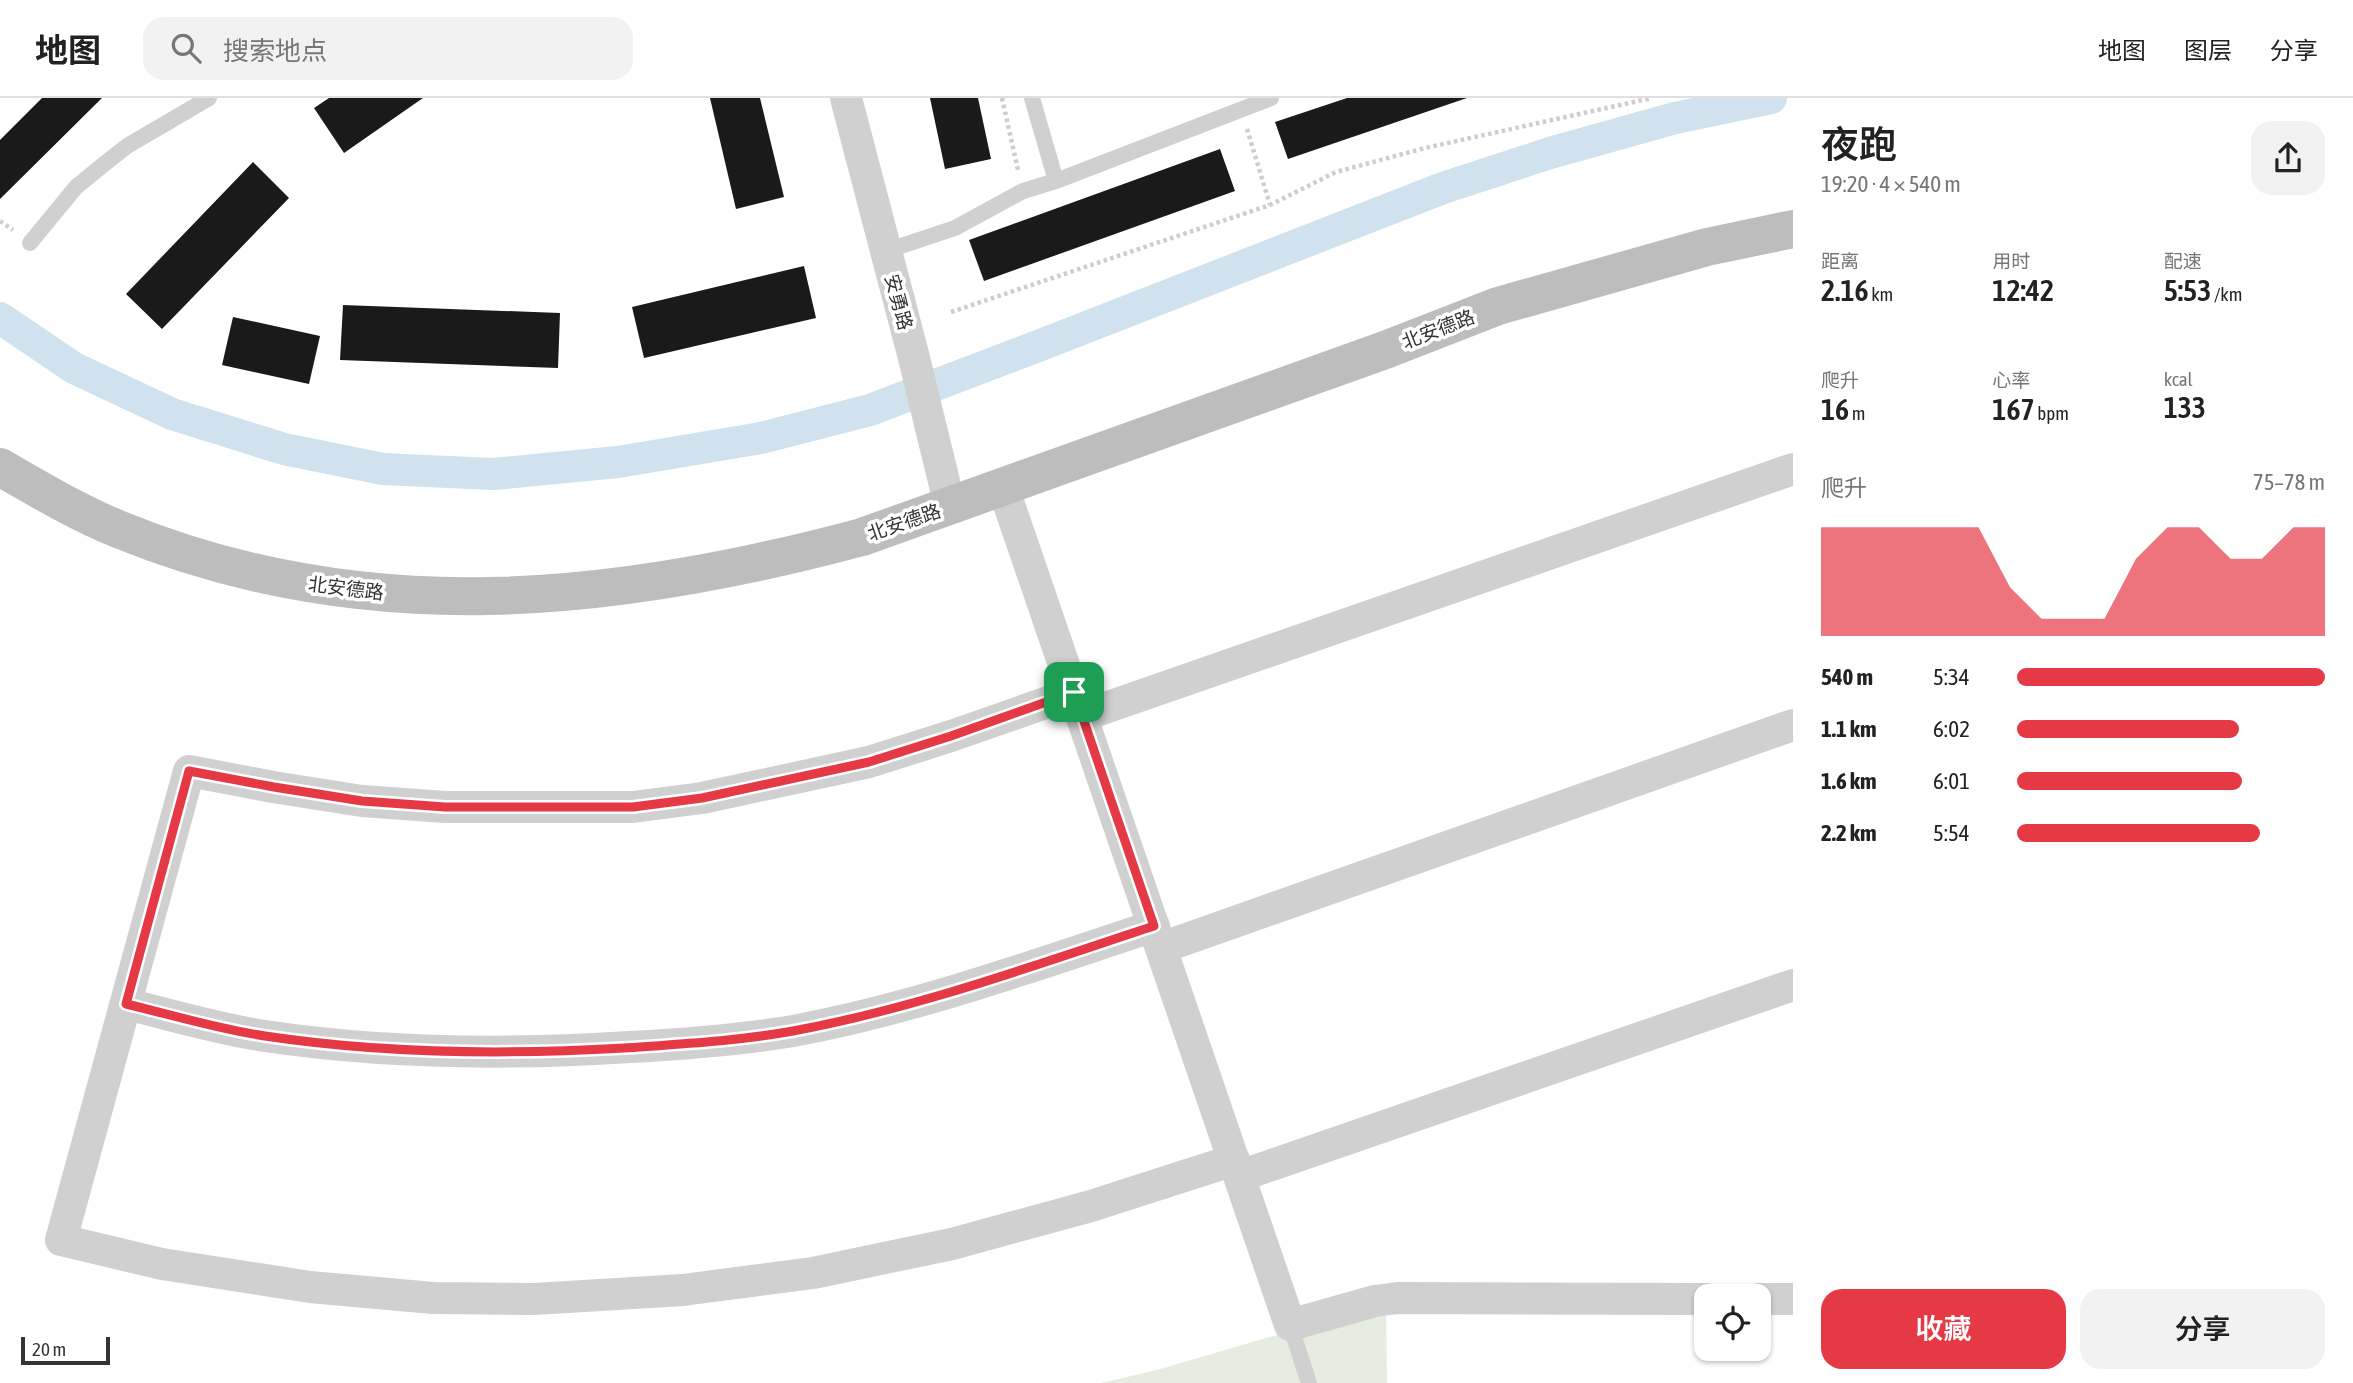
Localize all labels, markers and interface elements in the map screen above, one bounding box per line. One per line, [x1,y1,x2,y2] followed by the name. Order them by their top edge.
[143,17,633,80] search box
[167,29,205,67] icon: search
[35,31,101,69] text: 地图
[223,36,327,66] text: 搜索地点
[2098,37,2146,64] text: 地图
[2184,37,2232,64] text: 图层
[2270,37,2318,64] text: 分享
[2251,121,2325,195] button: share
[1821,123,1897,166] text: 夜跑
[1821,171,1961,197] text: 19:20 · 4 × 540 m
[1821,250,1859,272] text: 距离
[1992,250,2030,272] text: 用时
[2164,250,2202,272] text: 配速
[881,272,917,332] street label: 安勇路
[1821,273,1869,307] text: 2.16
[1992,273,2054,307] text: 12:42
[2164,273,2211,307] text: 5:53
[1869,283,1893,305] text: km
[2211,283,2242,305] text: /km
[1399,305,1477,353] street label: 北安德路
[2164,368,2193,390] text: kcal
[1821,369,1859,391] text: 爬升
[1992,369,2030,391] text: 心率
[2164,390,2206,424] text: 133
[1821,392,1849,426] text: 16
[1992,392,2035,426] text: 167
[1849,402,1866,424] text: m
[2035,402,2069,424] text: bpm
[2253,469,2325,495] text: 75–78 m
[1821,475,1867,501] text: 爬升
[864,499,944,545] street label: 北安德路
[307,572,385,604] street label: 北安德路
[1044,662,1104,722] pin
[1821,664,1873,690] text: 540 m
[1933,664,1970,690] text: 5:34
[1055,673,1093,711] icon: arrive
[1821,716,1877,742] text: 1.1 km
[1933,716,1970,742] text: 6:02
[1821,768,1877,794] text: 1.6 km
[1933,768,1970,794] text: 6:01
[1821,820,1877,846] text: 2.2 km
[1933,820,1970,846] text: 5:54
[1694,1284,1771,1361] map controls
[1694,1284,1771,1361] button: locate
[1821,1289,2066,1369] button: 收藏
[2080,1289,2325,1369] button: 分享
[21,1334,110,1366] scale bar
[32,1338,66,1360] text: 20 m

